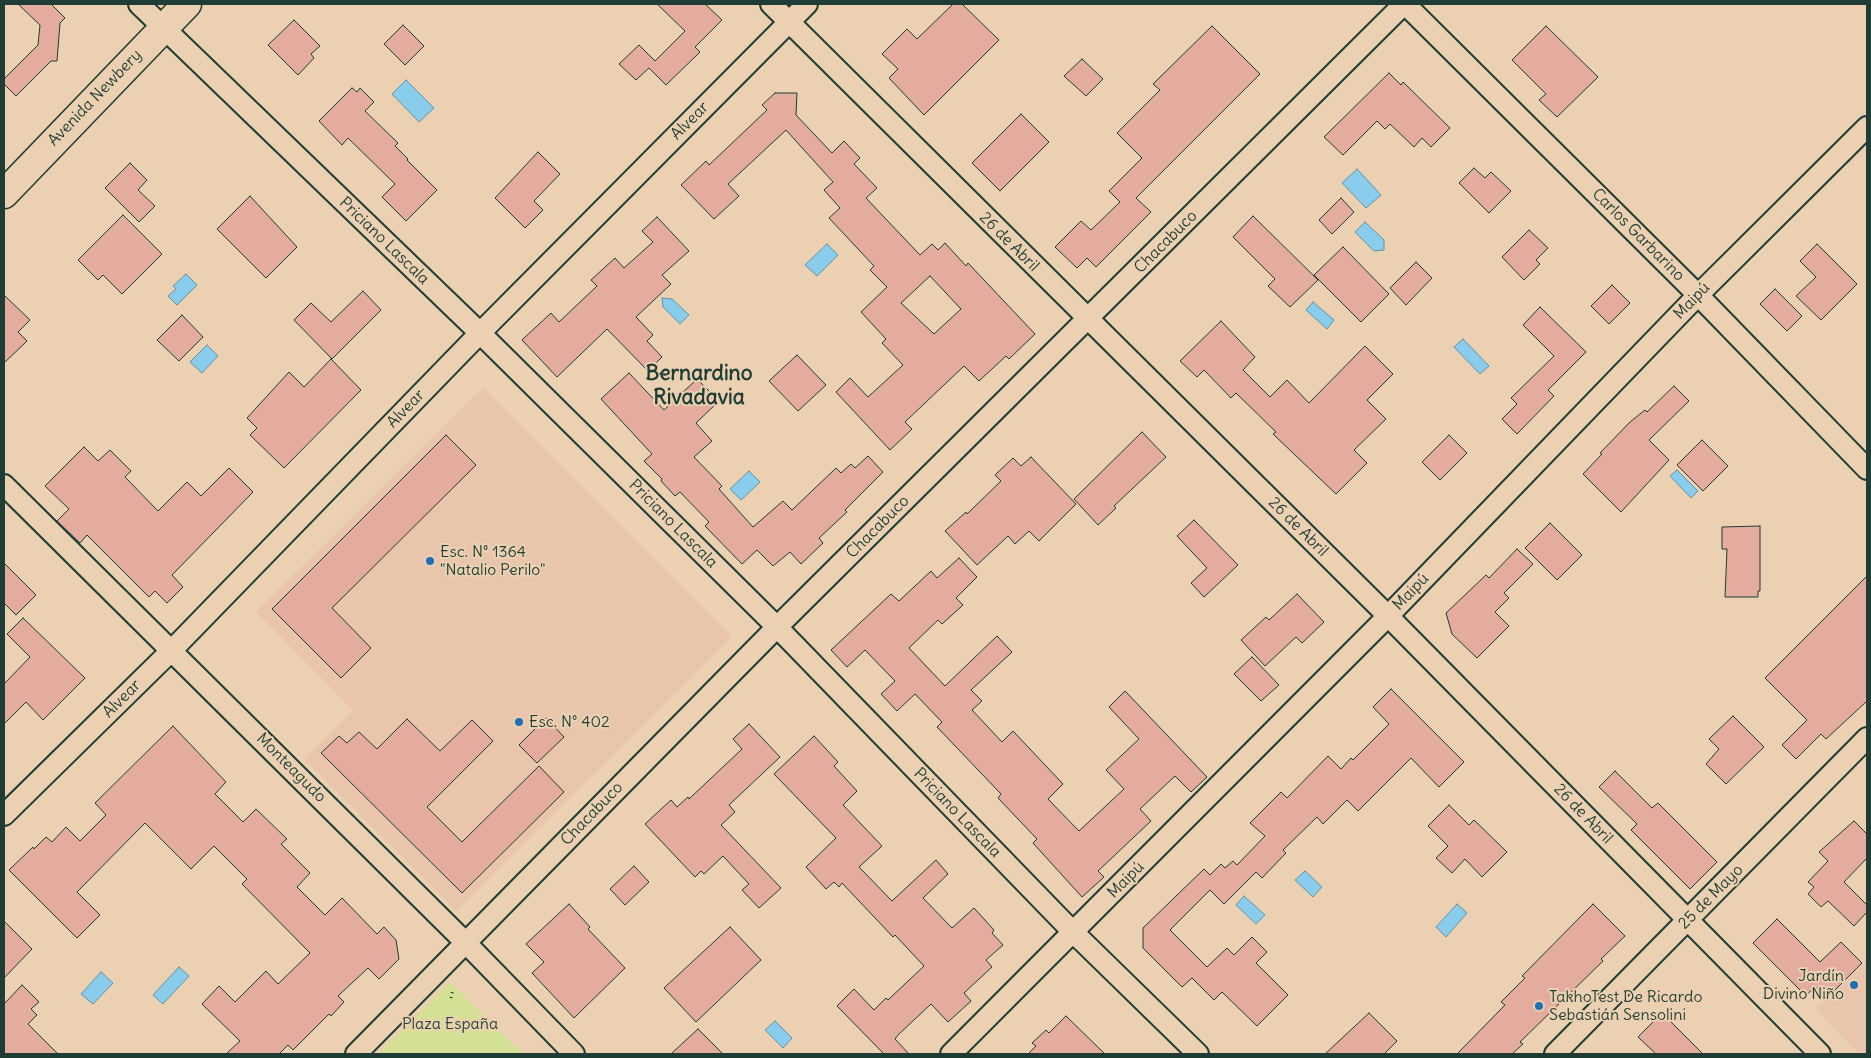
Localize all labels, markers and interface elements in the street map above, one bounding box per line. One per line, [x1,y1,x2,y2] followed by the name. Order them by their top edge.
[44,46,146,150] street label: Avenida Newbery
[667,98,713,144] street label: Alvear
[1588,185,1688,285] street label: Carlos Garbarino
[335,193,433,289] street label: Priciano Lascala
[1131,207,1201,277] street label: Chacabuco
[975,208,1043,276] street label: 26 de Abril
[1670,278,1714,324] street label: Maipú
[645,361,753,411] district label: Bernardino Rivadavia
[383,386,429,432] street label: Alvear
[625,476,721,572] street label: Priciano Lascala
[843,492,913,562] street label: Chacabuco
[1264,493,1332,561] street label: 26 de Abril
[440,542,546,580] place label: Esc. N° 1364 "Natalio Perilo"
[424,555,436,567] marker: Esc. N° 1364 "Natalio Perilo"
[1389,569,1433,615] street label: Maipú
[99,676,145,722] street label: Alvear
[529,712,610,732] place label: Esc. N° 402
[513,716,525,728] marker: Esc. N° 402
[252,729,330,807] street label: Monteagudo
[909,764,1005,862] street label: Priciano Lascala
[557,778,627,850] street label: Chacabuco
[1550,780,1616,848] street label: 26 de Abril
[1104,858,1148,902] street label: Maipú
[1675,861,1747,933] street label: 25 de Mayo
[1763,966,1844,1004] place label: Jardín Divino Niño
[1848,979,1860,991] marker: Jardín Divino Niño
[1549,987,1702,1025] place label: TakhoTest De Ricardo Sebastián Sensolini
[1533,1000,1545,1012] marker: TakhoTest De Ricardo Sebastián Sensolini
[402,1014,498,1034] park label: Plaza España

